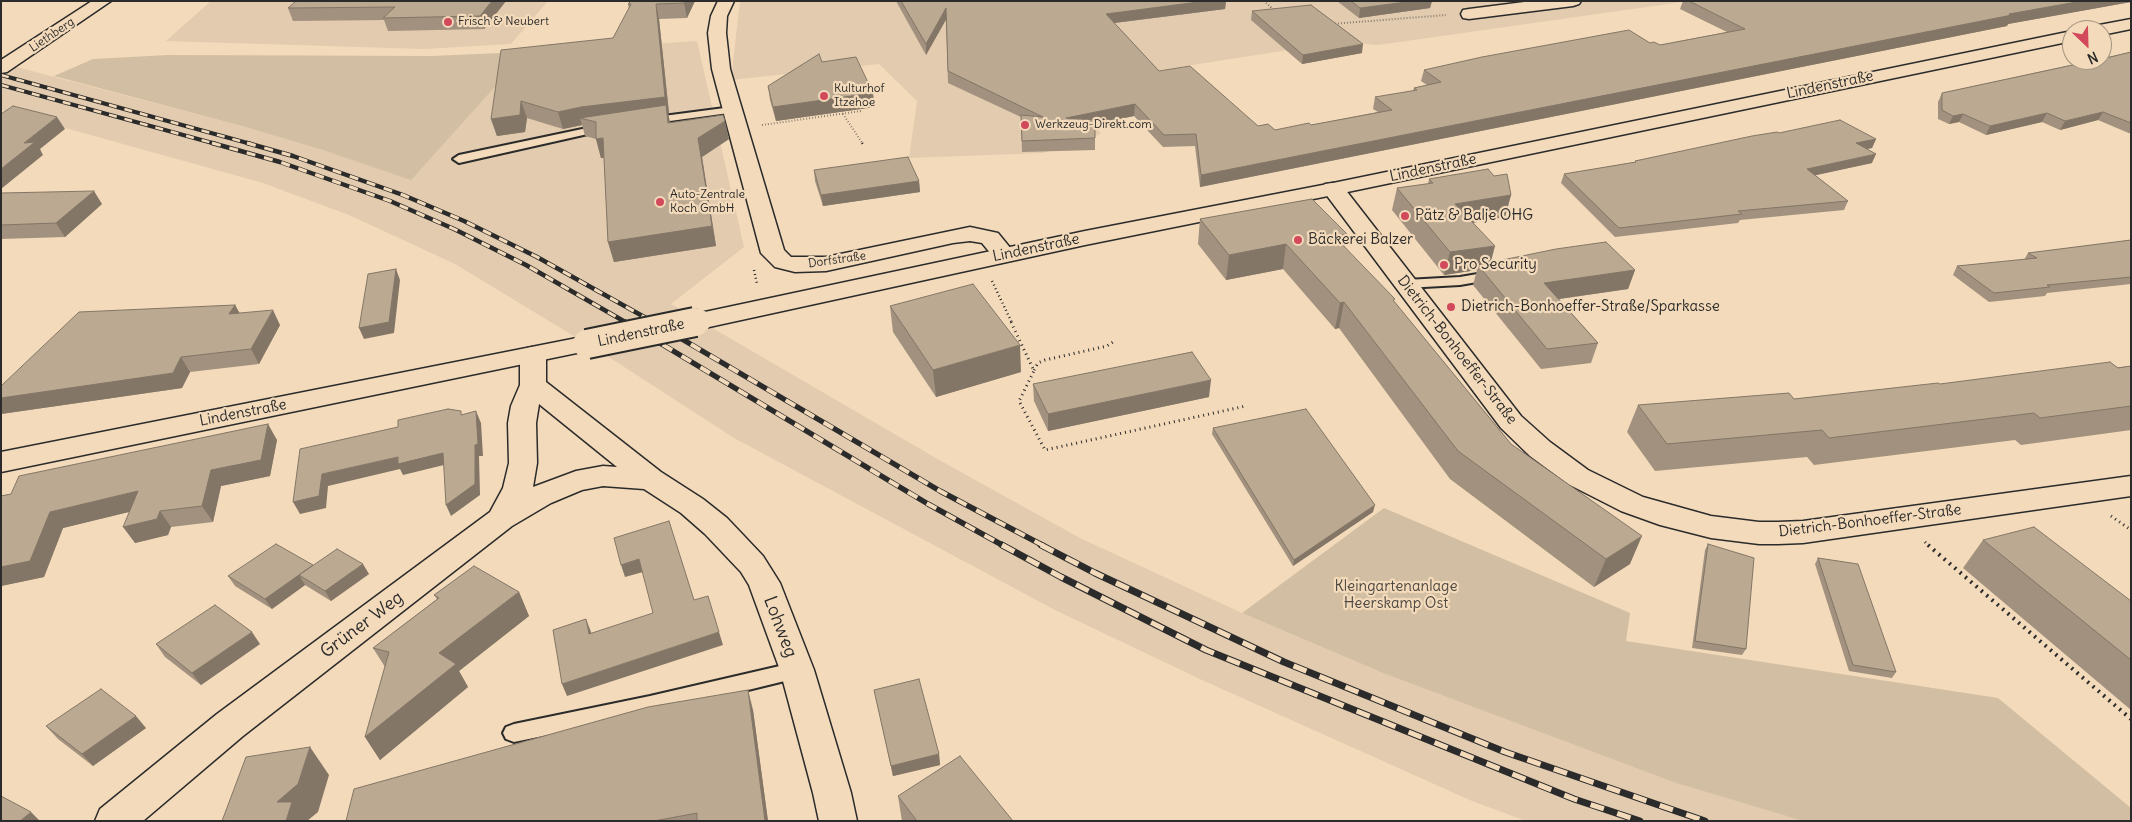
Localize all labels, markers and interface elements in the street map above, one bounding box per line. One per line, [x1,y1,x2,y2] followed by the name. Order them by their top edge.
[27,15,77,55] street label: Liethberg
[458,15,549,29] place label: Frisch & Neubert
[442,16,454,28] marker: Frisch & Neubert
[2062,20,2112,70] north arrow
[2085,48,2101,68] text: N
[1785,67,1875,103] street label: Lindenstraße
[834,82,884,110] place label: Kulturhof Itzehoe
[818,90,830,102] marker: Kulturhof Itzehoe
[1035,118,1152,132] place label: Werkzeug-Direkt.com
[1019,119,1031,131] marker: Werkzeug-Direkt.com
[1388,150,1478,186] street label: Lindenstraße
[670,188,745,216] place label: Auto-Zentrale Koch GmbH
[654,196,666,208] marker: Auto-Zentrale Koch GmbH
[1415,207,1533,225] place label: Pätz & Balje OHG
[1399,210,1411,222] marker: Pätz & Balje OHG
[991,230,1081,266] street label: Lindenstraße
[1308,231,1413,249] place label: Bäckerei Balzer
[1292,234,1304,246] marker: Bäckerei Balzer
[807,249,867,271] street label: Dorfstraße
[1454,256,1537,274] place label: Pro Security
[1438,259,1450,271] marker: Pro Security
[1393,272,1521,428] street label: Dietrich-Bonhoeffer-Straße
[1461,298,1720,316] place label: Dietrich-Bonhoeffer-Straße/Sparkasse
[1445,301,1457,313] marker: Dietrich-Bonhoeffer-Straße/Sparkasse
[596,315,686,351] street label: Lindenstraße
[198,396,288,430] street label: Lindenstraße
[1778,501,1962,541] street label: Dietrich-Bonhoeffer-Straße
[1334,578,1458,613] park label: Kleingartenanlage Heerskamp Ost
[316,587,408,663] street label: Grüner Weg
[758,593,802,661] street label: Lohweg

